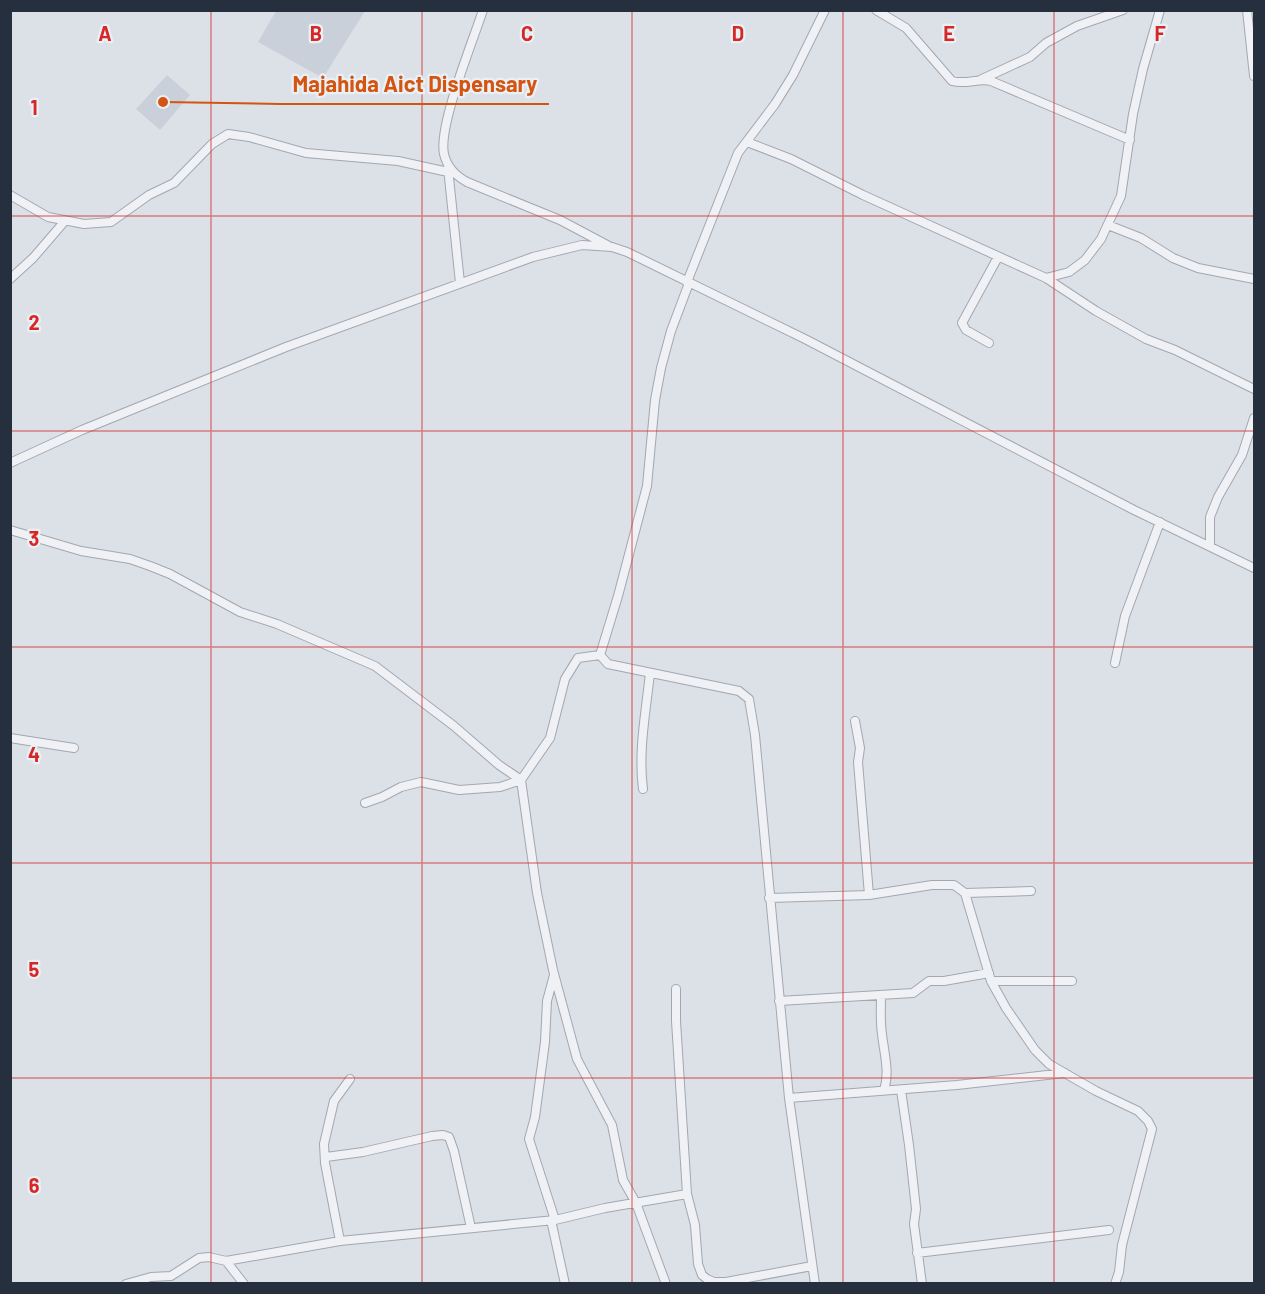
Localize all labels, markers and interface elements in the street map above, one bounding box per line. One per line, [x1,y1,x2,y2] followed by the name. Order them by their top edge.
[98,21,112,45] text: A
[310,21,322,45] text: B
[521,21,533,45] text: C
[732,21,744,45] text: D
[943,21,955,45] text: E
[1154,21,1166,45] text: F
[280,64,549,104] callout: Majahida Aict Dispensary
[293,70,537,96] text: Majahida Aict Dispensary
[30,95,38,119] text: 1
[28,310,40,334] text: 2
[29,526,39,550] text: 3
[28,742,40,766] text: 4
[29,957,40,981] text: 5
[29,1173,40,1197] text: 6

